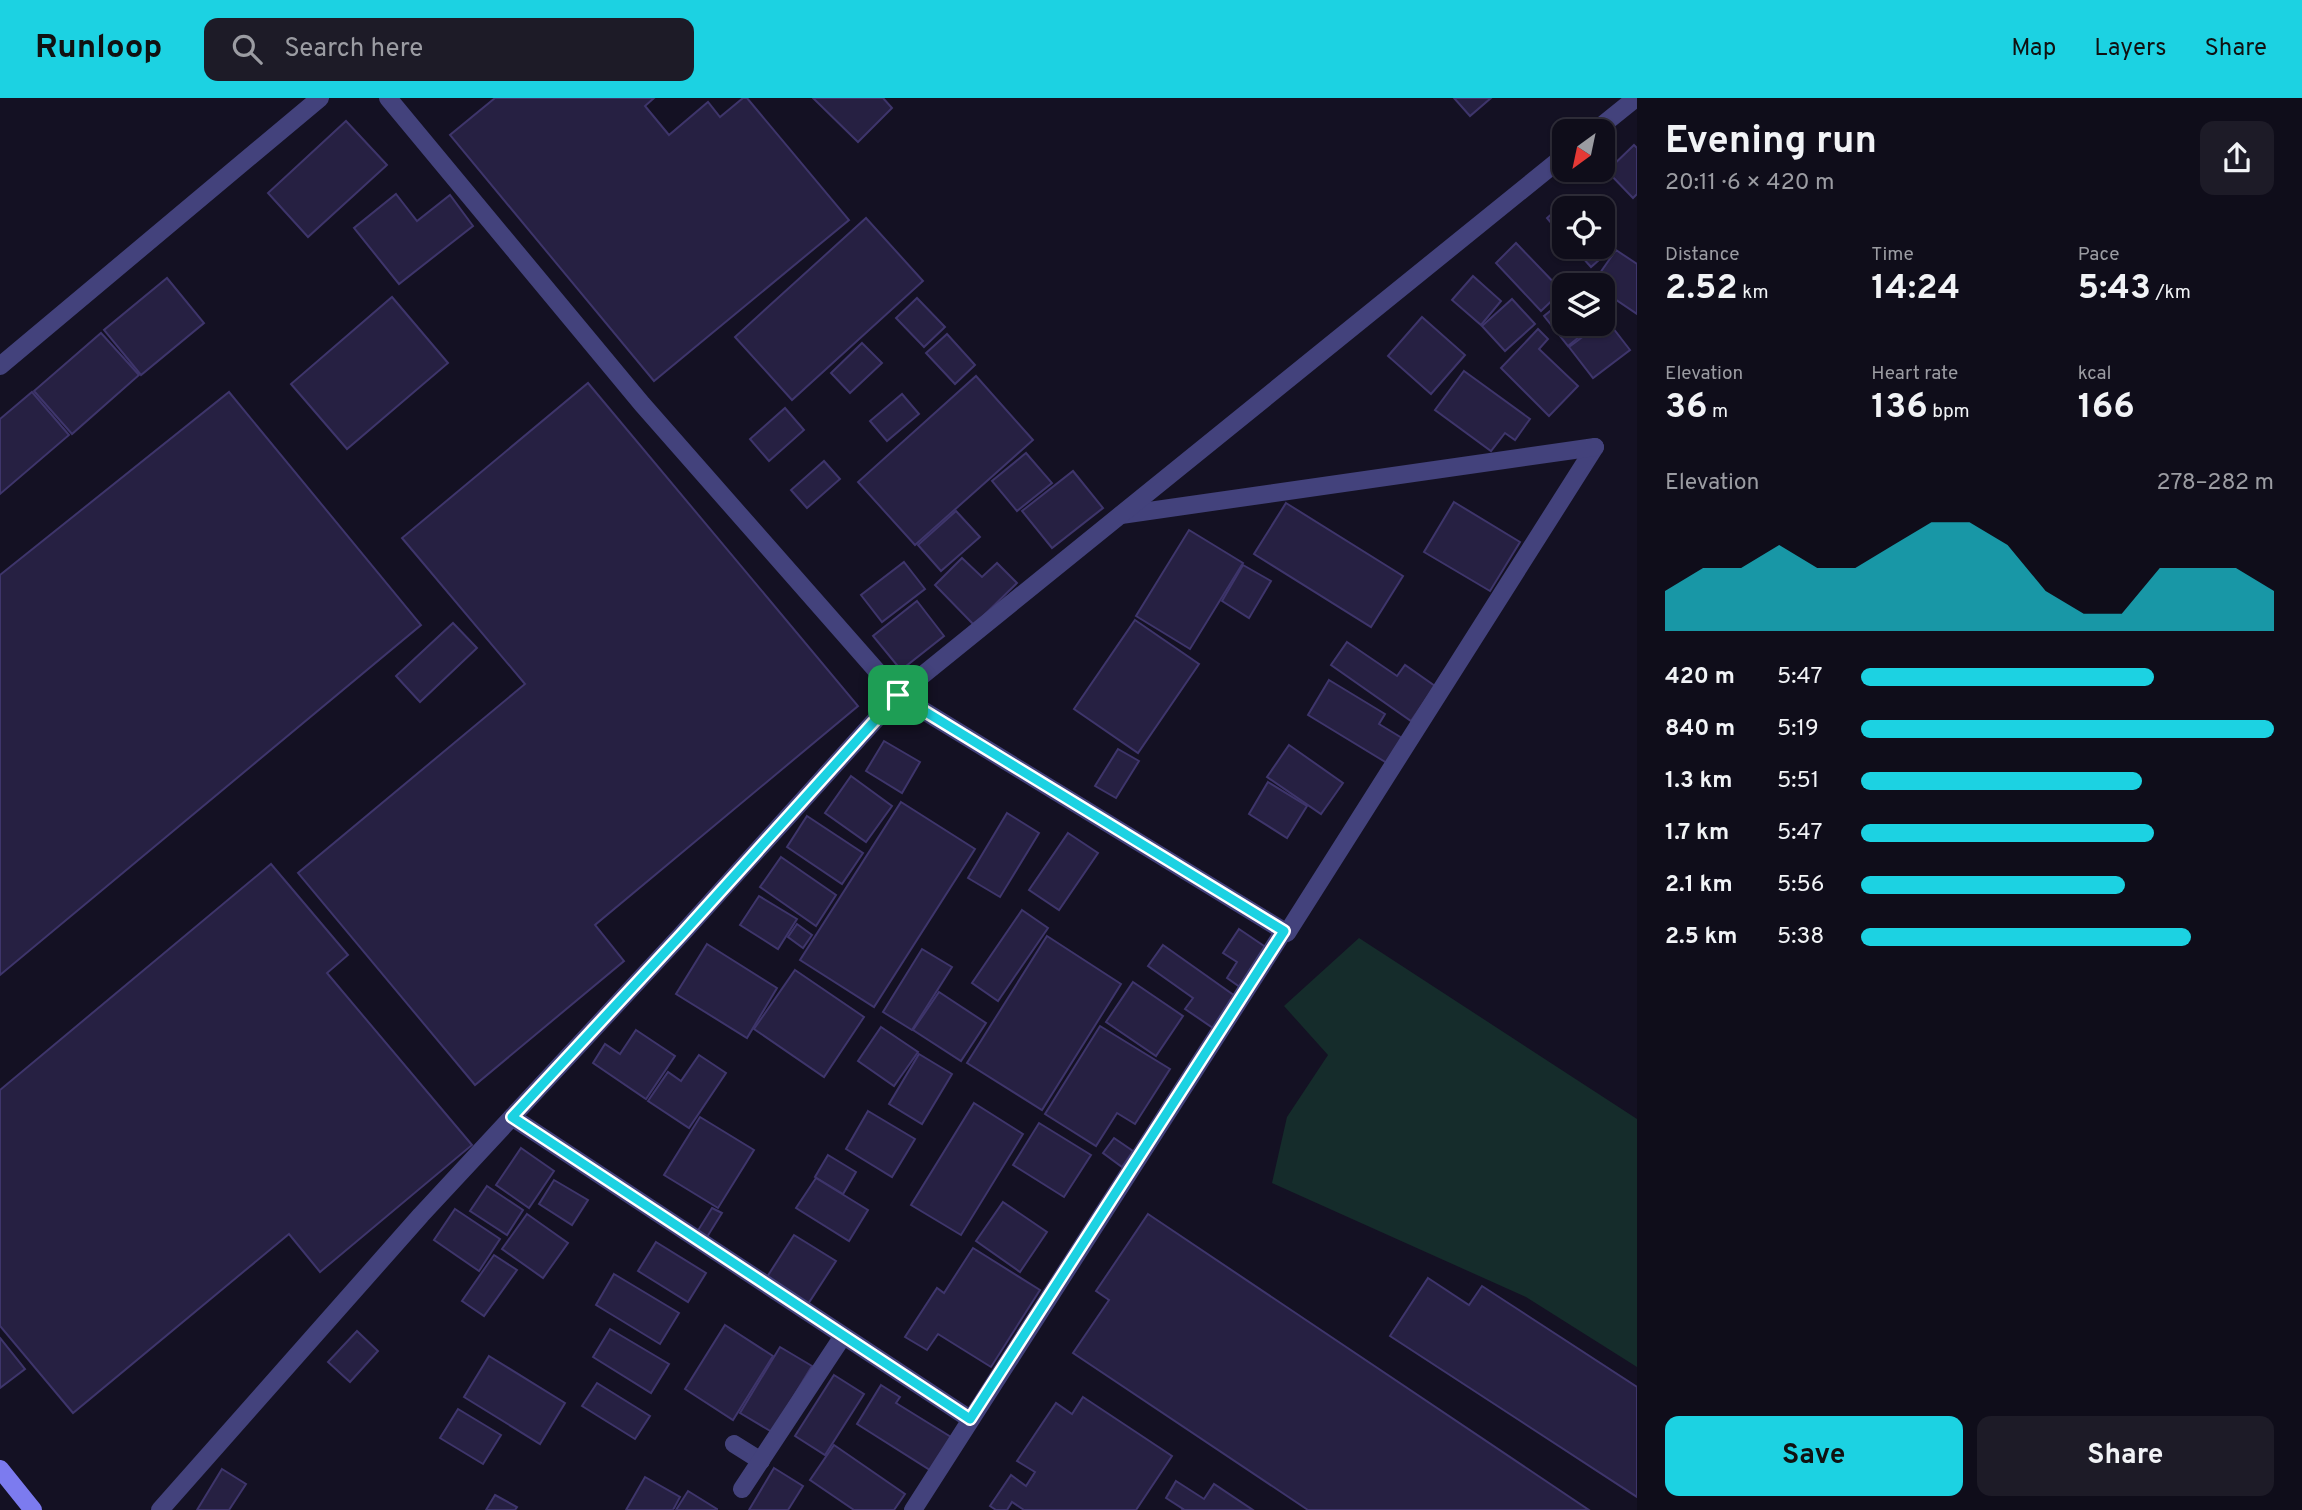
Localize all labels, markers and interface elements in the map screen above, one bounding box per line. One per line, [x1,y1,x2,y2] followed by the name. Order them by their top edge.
[204,18,694,81] search box
[35,28,162,70] text: Runloop
[228,30,266,68] icon: search
[284,33,423,66] text: Search here
[2011,34,2056,64] text: Map
[2094,34,2166,64] text: Layers
[2204,34,2267,64] text: Share
[1665,118,1877,167] text: Evening run
[1552,119,1615,182] north arrow
[1552,119,1615,336] map controls
[2200,121,2274,195] button: share
[1665,169,1834,198] text: 20:11 · 6 × 420 m
[1552,196,1615,259] button: locate
[1665,243,1740,267] text: Distance
[1871,243,1914,267] text: Time
[2078,243,2119,267] text: Pace
[1665,267,1738,311] text: 2.52
[1871,267,1960,311] text: 14:24
[2078,267,2151,311] text: 5:43
[1552,273,1615,336] button: layers
[1738,281,1769,305] text: km
[2151,281,2191,305] text: /km
[1665,362,1743,386] text: Elevation
[1871,362,1958,386] text: Heart rate
[2078,362,2111,386] text: kcal
[1665,386,1708,430] text: 36
[1871,386,1928,430] text: 136
[2078,386,2135,430] text: 166
[1708,400,1728,424] text: m
[1928,400,1970,424] text: bpm
[1665,469,1760,498] text: Elevation
[2157,469,2274,498] text: 278–282 m
[1665,663,1735,692] text: 420 m
[1777,663,1823,692] text: 5:47
[868,665,928,725] pin
[879,676,917,714] icon: arrive
[1665,715,1735,744] text: 840 m
[1777,715,1819,744] text: 5:19
[1665,767,1732,796] text: 1.3 km
[1777,767,1819,796] text: 5:51
[1665,819,1729,848] text: 1.7 km
[1777,819,1823,848] text: 5:47
[1665,871,1733,900] text: 2.1 km
[1777,871,1824,900] text: 5:56
[1665,923,1738,952] text: 2.5 km
[1777,923,1824,952] text: 5:38
[1665,1416,1963,1496] button: Save
[1977,1416,2274,1496] button: Share

